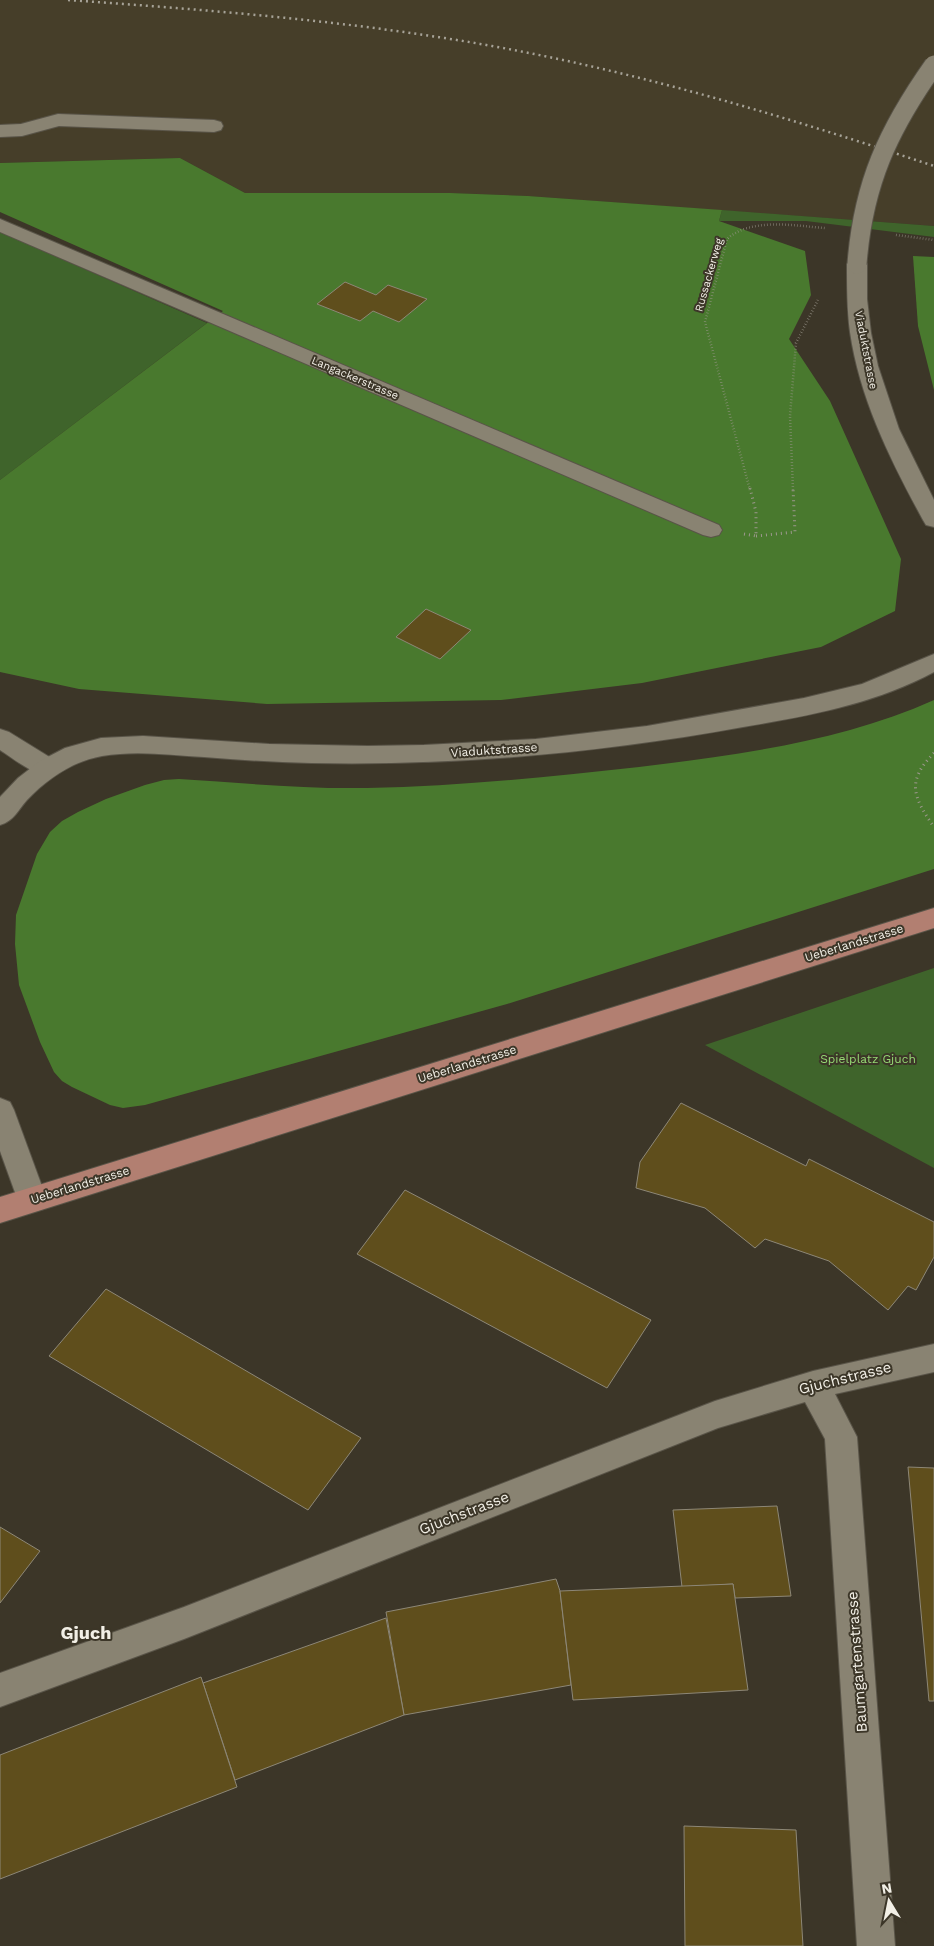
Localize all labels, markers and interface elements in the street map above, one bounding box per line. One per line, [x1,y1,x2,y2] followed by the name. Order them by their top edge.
[692,237,726,313] street label: Russackerweg
[852,310,880,390] street label: Viaduktstrasse
[309,354,401,402] street label: Langackerstrasse
[450,740,538,760] street label: Viaduktstrasse
[803,921,905,965] street label: Ueberlandstrasse
[416,1042,518,1086] street label: Ueberlandstrasse
[820,1052,916,1066] park label: Spielplatz Gjuch
[29,1163,131,1207] street label: Ueberlandstrasse
[797,1358,893,1398] street label: Gjuchstrasse
[416,1488,512,1538] street label: Gjuchstrasse
[843,1591,871,1733] street label: Baumgartenstrasse
[61,1622,111,1643] district label: Gjuch
[864,1876,914,1926] north arrow
[880,1879,893,1897] text: N

